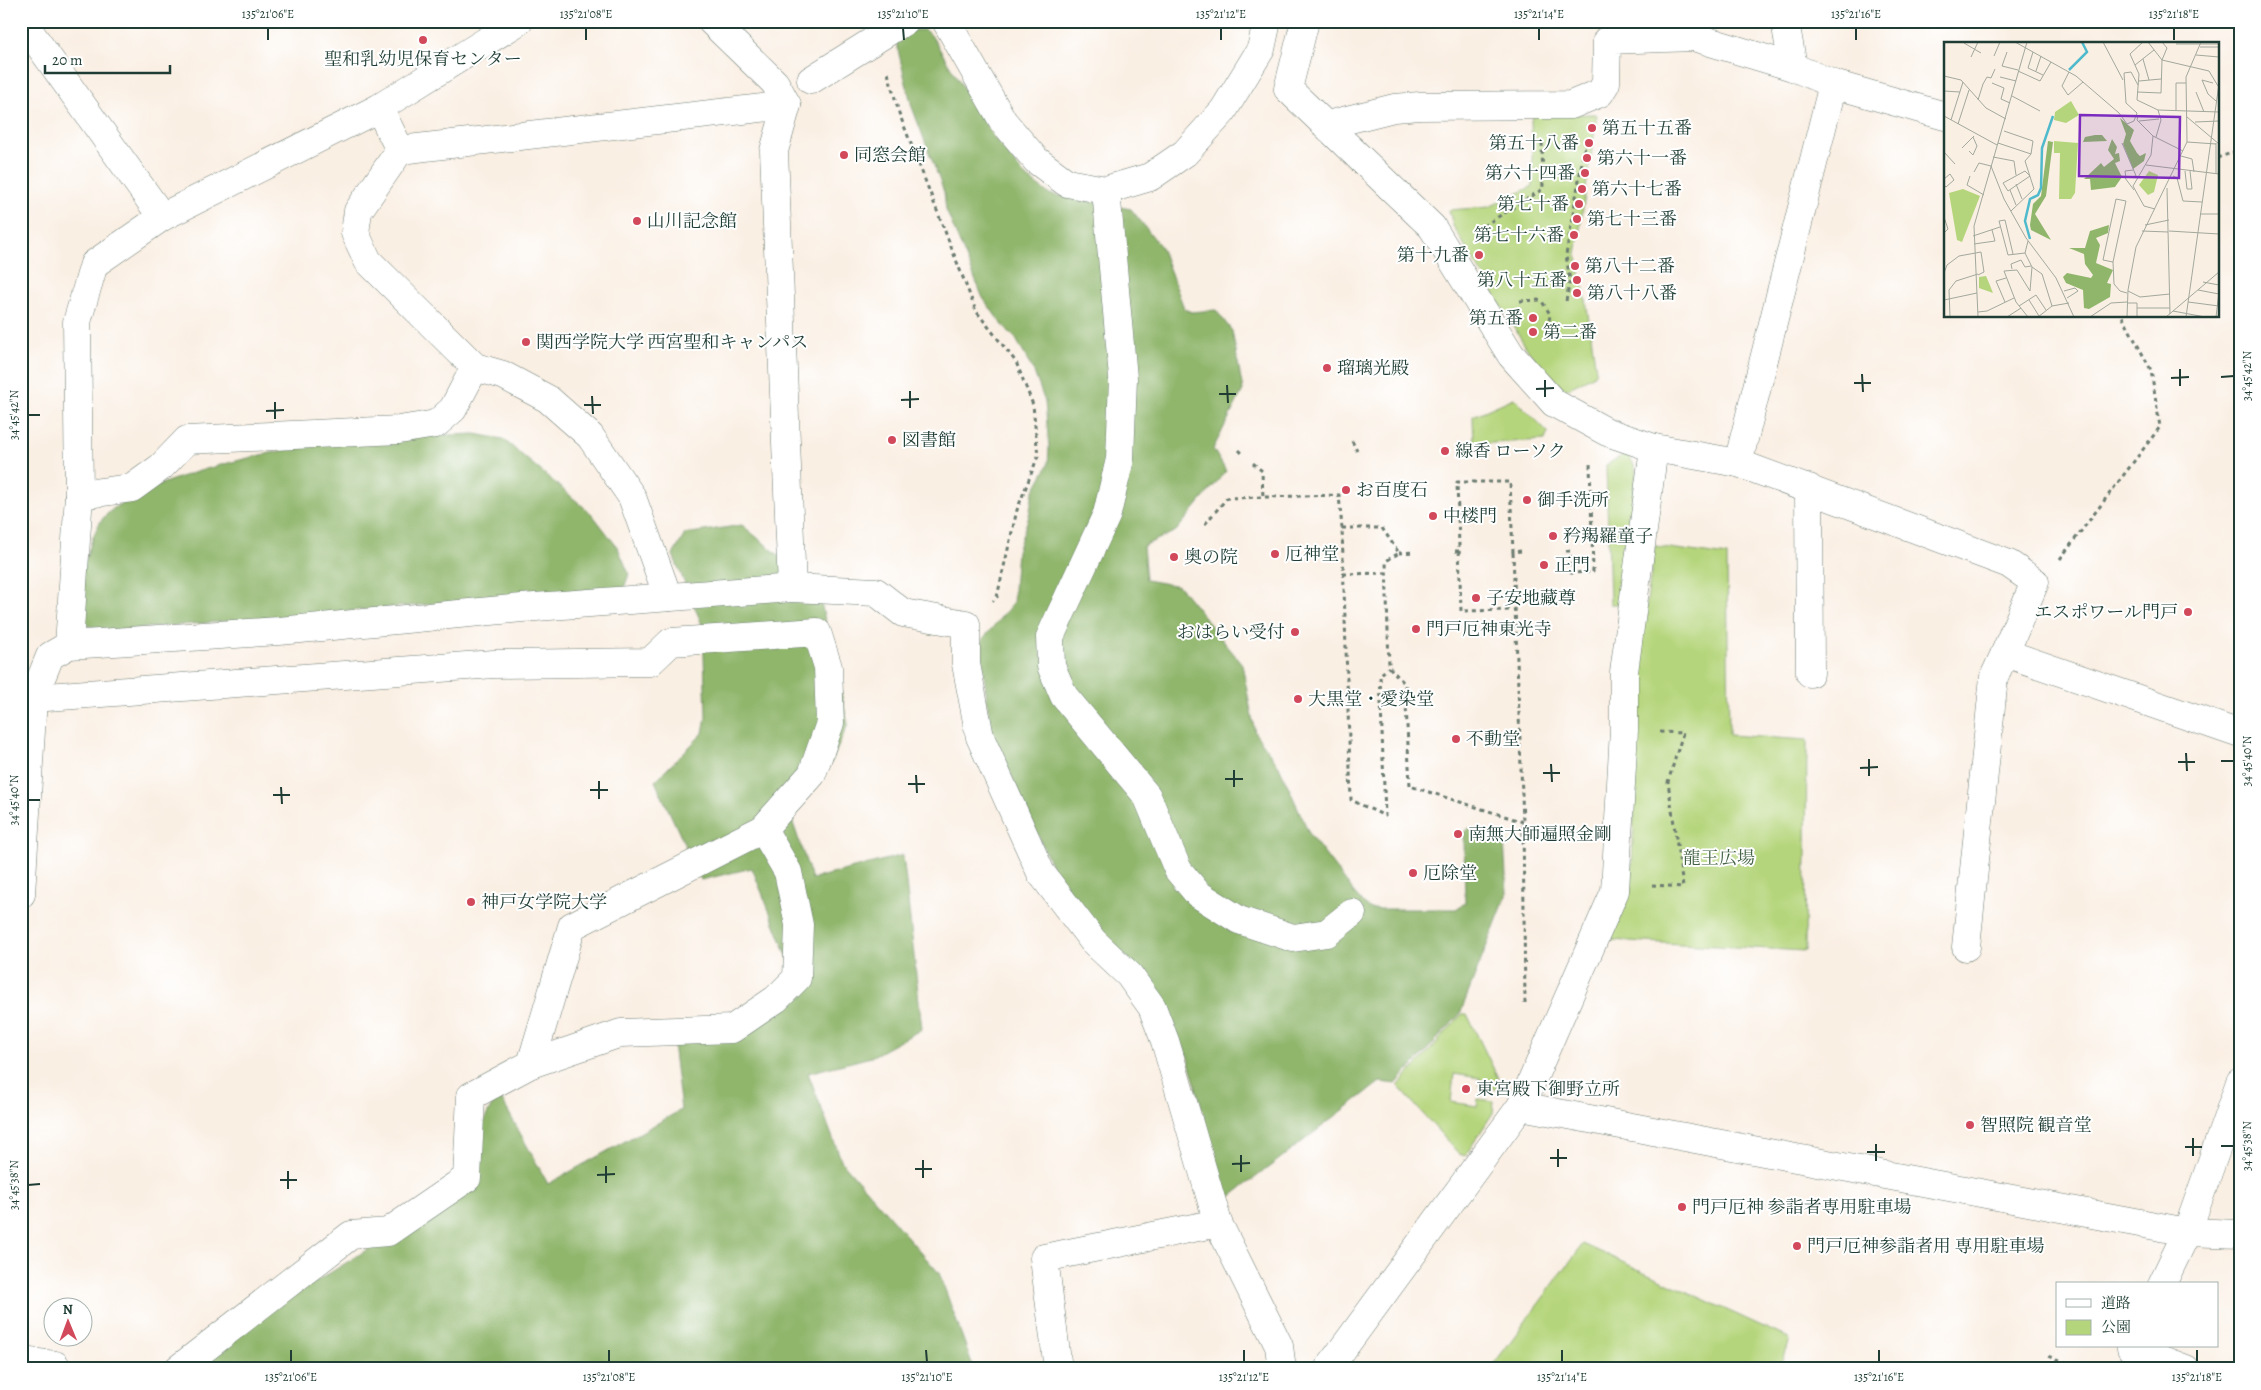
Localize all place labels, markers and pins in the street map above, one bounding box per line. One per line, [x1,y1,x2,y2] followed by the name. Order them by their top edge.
[417,34,429,46] marker: 聖和乳幼児保育センター
[324,47,522,71] place label: 聖和乳幼児保育センター
[1602,116,1692,140] place label: 第五十五番
[1586,122,1598,134] marker: 第五十五番
[1489,131,1579,155] place label: 第五十八番
[1583,137,1595,149] marker: 第五十八番
[854,143,926,167] place label: 同窓会館
[1597,146,1687,170] place label: 第六十一番
[838,149,850,161] marker: 同窓会館
[1581,152,1593,164] marker: 第六十一番
[1485,161,1575,185] place label: 第六十四番
[1579,167,1591,179] marker: 第六十四番
[1592,177,1682,201] place label: 第六十七番
[1576,183,1588,195] marker: 第六十七番
[1497,192,1569,216] place label: 第七十番
[1573,198,1585,210] marker: 第七十番
[1587,207,1677,231] place label: 第七十三番
[647,209,737,233] place label: 山川記念館
[1571,213,1583,225] marker: 第七十三番
[631,215,643,227] marker: 山川記念館
[1474,223,1564,247] place label: 第七十六番
[1568,229,1580,241] marker: 第七十六番
[1397,243,1469,267] place label: 第十九番
[1473,249,1485,261] marker: 第十九番
[1585,254,1675,278] place label: 第八十二番
[1569,260,1581,272] marker: 第八十二番
[1477,268,1567,292] place label: 第八十五番
[1571,274,1583,286] marker: 第八十五番
[1587,281,1677,305] place label: 第八十八番
[1571,287,1583,299] marker: 第八十八番
[1469,306,1523,330] place label: 第五番
[1527,312,1539,324] marker: 第五番
[1543,320,1597,344] place label: 第二番
[1527,326,1539,338] marker: 第二番
[536,330,808,354] place label: 関西学院大学 西宮聖和キャンパス
[520,336,532,348] marker: 関西学院大学 西宮聖和キャンパス
[1337,356,1409,380] place label: 瑠璃光殿
[1321,362,1333,374] marker: 瑠璃光殿
[902,428,956,452] place label: 図書館
[886,434,898,446] marker: 図書館
[1455,439,1566,463] place label: 線香 ローソク
[1439,445,1451,457] marker: 線香 ローソク
[1356,478,1428,502] place label: お百度石
[1340,484,1352,496] marker: お百度石
[1537,488,1609,512] place label: 御手洗所
[1521,494,1533,506] marker: 御手洗所
[1443,504,1497,528] place label: 中楼門
[1427,510,1439,522] marker: 中楼門
[1563,524,1653,548] place label: 矜羯羅童子
[1547,530,1559,542] marker: 矜羯羅童子
[1285,542,1339,566] place label: 厄神堂
[1184,545,1238,569] place label: 奥の院
[1269,548,1281,560] marker: 厄神堂
[1168,551,1180,563] marker: 奥の院
[1554,553,1590,577] place label: 正門
[1538,559,1550,571] marker: 正門
[1486,586,1576,610] place label: 子安地藏尊
[1470,592,1482,604] marker: 子安地藏尊
[2034,600,2178,624] place label: エスポワール門戸
[2182,606,2194,618] marker: エスポワール門戸
[1426,617,1552,641] place label: 門戸厄神東光寺
[1177,620,1285,644] place label: おはらい受付
[1410,623,1422,635] marker: 門戸厄神東光寺
[1289,626,1301,638] marker: おはらい受付
[1308,687,1434,711] place label: 大黒堂・愛染堂
[1292,693,1304,705] marker: 大黒堂・愛染堂
[1466,727,1520,751] place label: 不動堂
[1450,733,1462,745] marker: 不動堂
[1468,822,1612,846] place label: 南無大師遍照金剛
[1452,828,1464,840] marker: 南無大師遍照金剛
[1423,861,1477,885] place label: 厄除堂
[1407,867,1419,879] marker: 厄除堂
[481,890,607,914] place label: 神戸女学院大学
[465,896,477,908] marker: 神戸女学院大学
[1476,1077,1620,1101] place label: 東宮殿下御野立所
[1460,1083,1472,1095] marker: 東宮殿下御野立所
[1980,1113,2092,1137] place label: 智照院 観音堂
[1964,1119,1976,1131] marker: 智照院 観音堂
[1692,1195,1912,1219] place label: 門戸厄神 参詣者専用駐車場
[1676,1201,1688,1213] marker: 門戸厄神 参詣者専用駐車場
[1807,1234,2045,1258] place label: 門戸厄神参詣者用 専用駐車場
[1791,1240,1803,1252] marker: 門戸厄神参詣者用 専用駐車場

